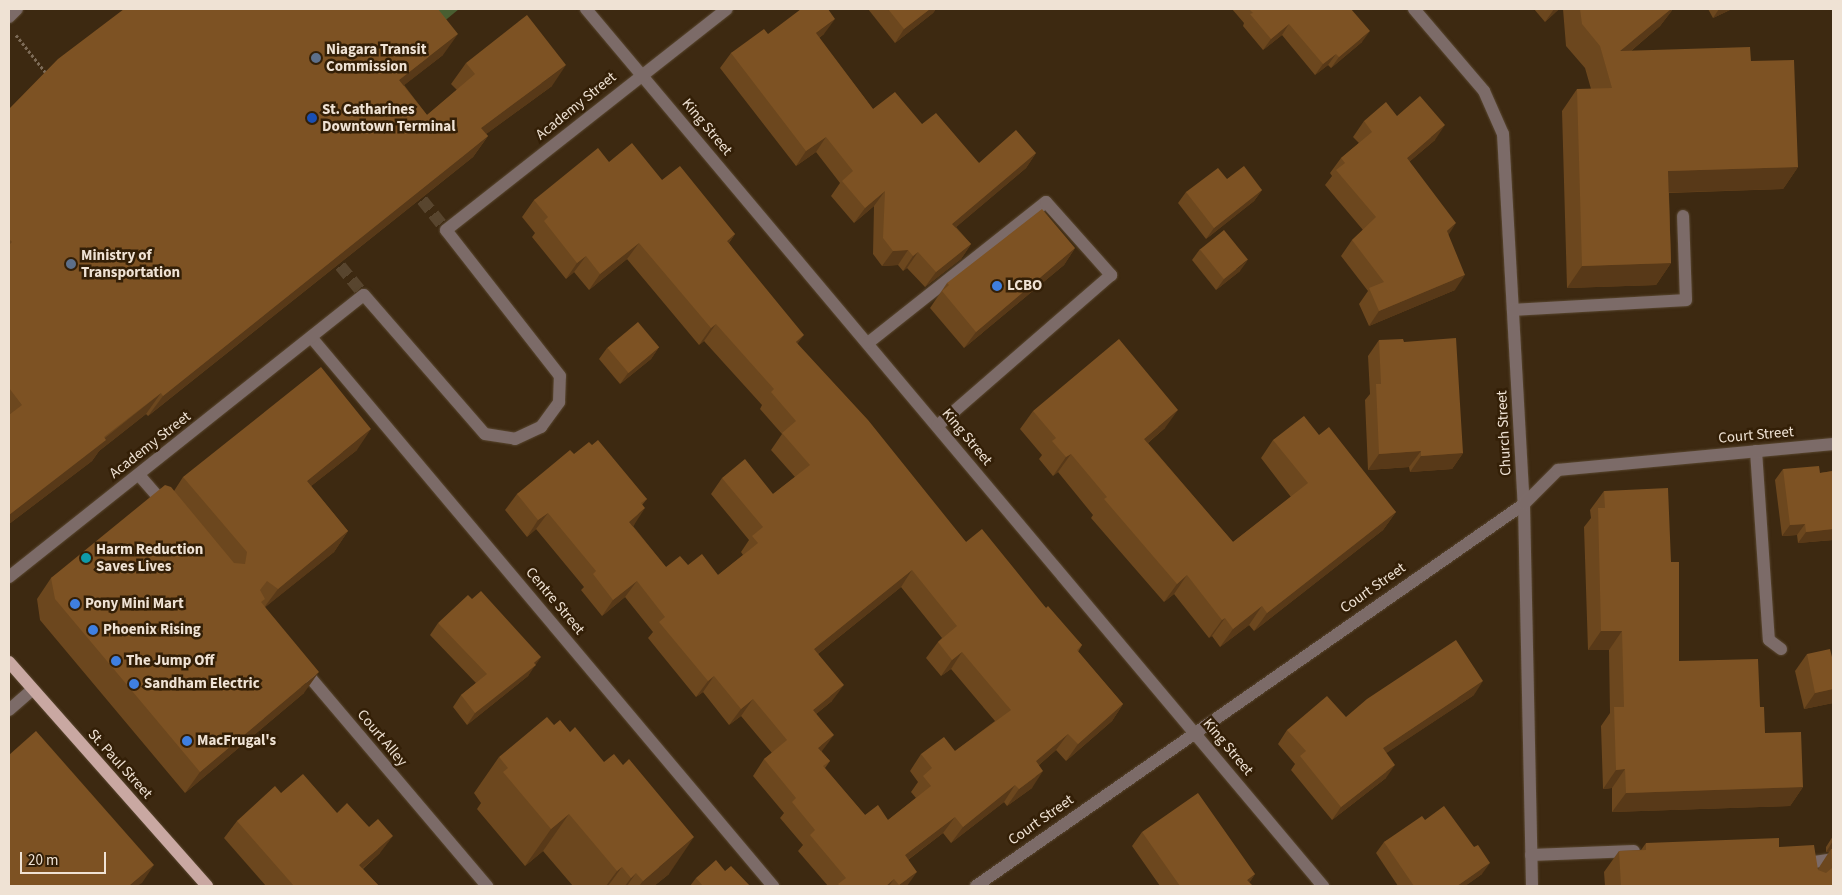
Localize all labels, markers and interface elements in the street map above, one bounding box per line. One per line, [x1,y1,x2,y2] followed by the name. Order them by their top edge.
[326,40,426,75] place label: Niagara Transit Commission
[310,52,322,64] marker: Niagara Transit Commission
[532,68,620,144] street label: Academy Street
[678,95,736,159] street label: King Street
[322,100,456,135] place label: St. Catharines Downtown Terminal
[306,112,318,124] marker: St. Catharines Downtown Terminal
[81,246,180,281] place label: Ministry of Transportation
[65,258,77,270] marker: Ministry of Transportation
[1007,277,1042,295] place label: LCBO
[991,280,1003,292] marker: LCBO
[1493,390,1515,476] street label: Church Street
[938,405,996,469] street label: King Street
[106,408,194,482] street label: Academy Street
[1718,423,1794,447] street label: Court Street
[96,540,203,575] place label: Harm Reduction Saves Lives
[80,552,92,564] marker: Harm Reduction Saves Lives
[1337,559,1409,617] street label: Court Street
[522,564,588,638] street label: Centre Street
[85,595,184,613] place label: Pony Mini Mart
[69,598,81,610] marker: Pony Mini Mart
[103,621,201,639] place label: Phoenix Rising
[87,624,99,636] marker: Phoenix Rising
[126,652,214,670] place label: The Jump Off
[110,655,122,667] marker: The Jump Off
[144,675,260,693] place label: Sandham Electric
[128,678,140,690] marker: Sandham Electric
[353,706,411,770] street label: Court Alley
[1199,715,1257,779] street label: King Street
[84,725,156,803] street label: St. Paul Street
[197,732,276,750] place label: MacFrugal's
[181,735,193,747] marker: MacFrugal's
[1005,791,1077,849] street label: Court Street
[22,842,109,874] scale bar
[28,850,58,871] text: 20 m

